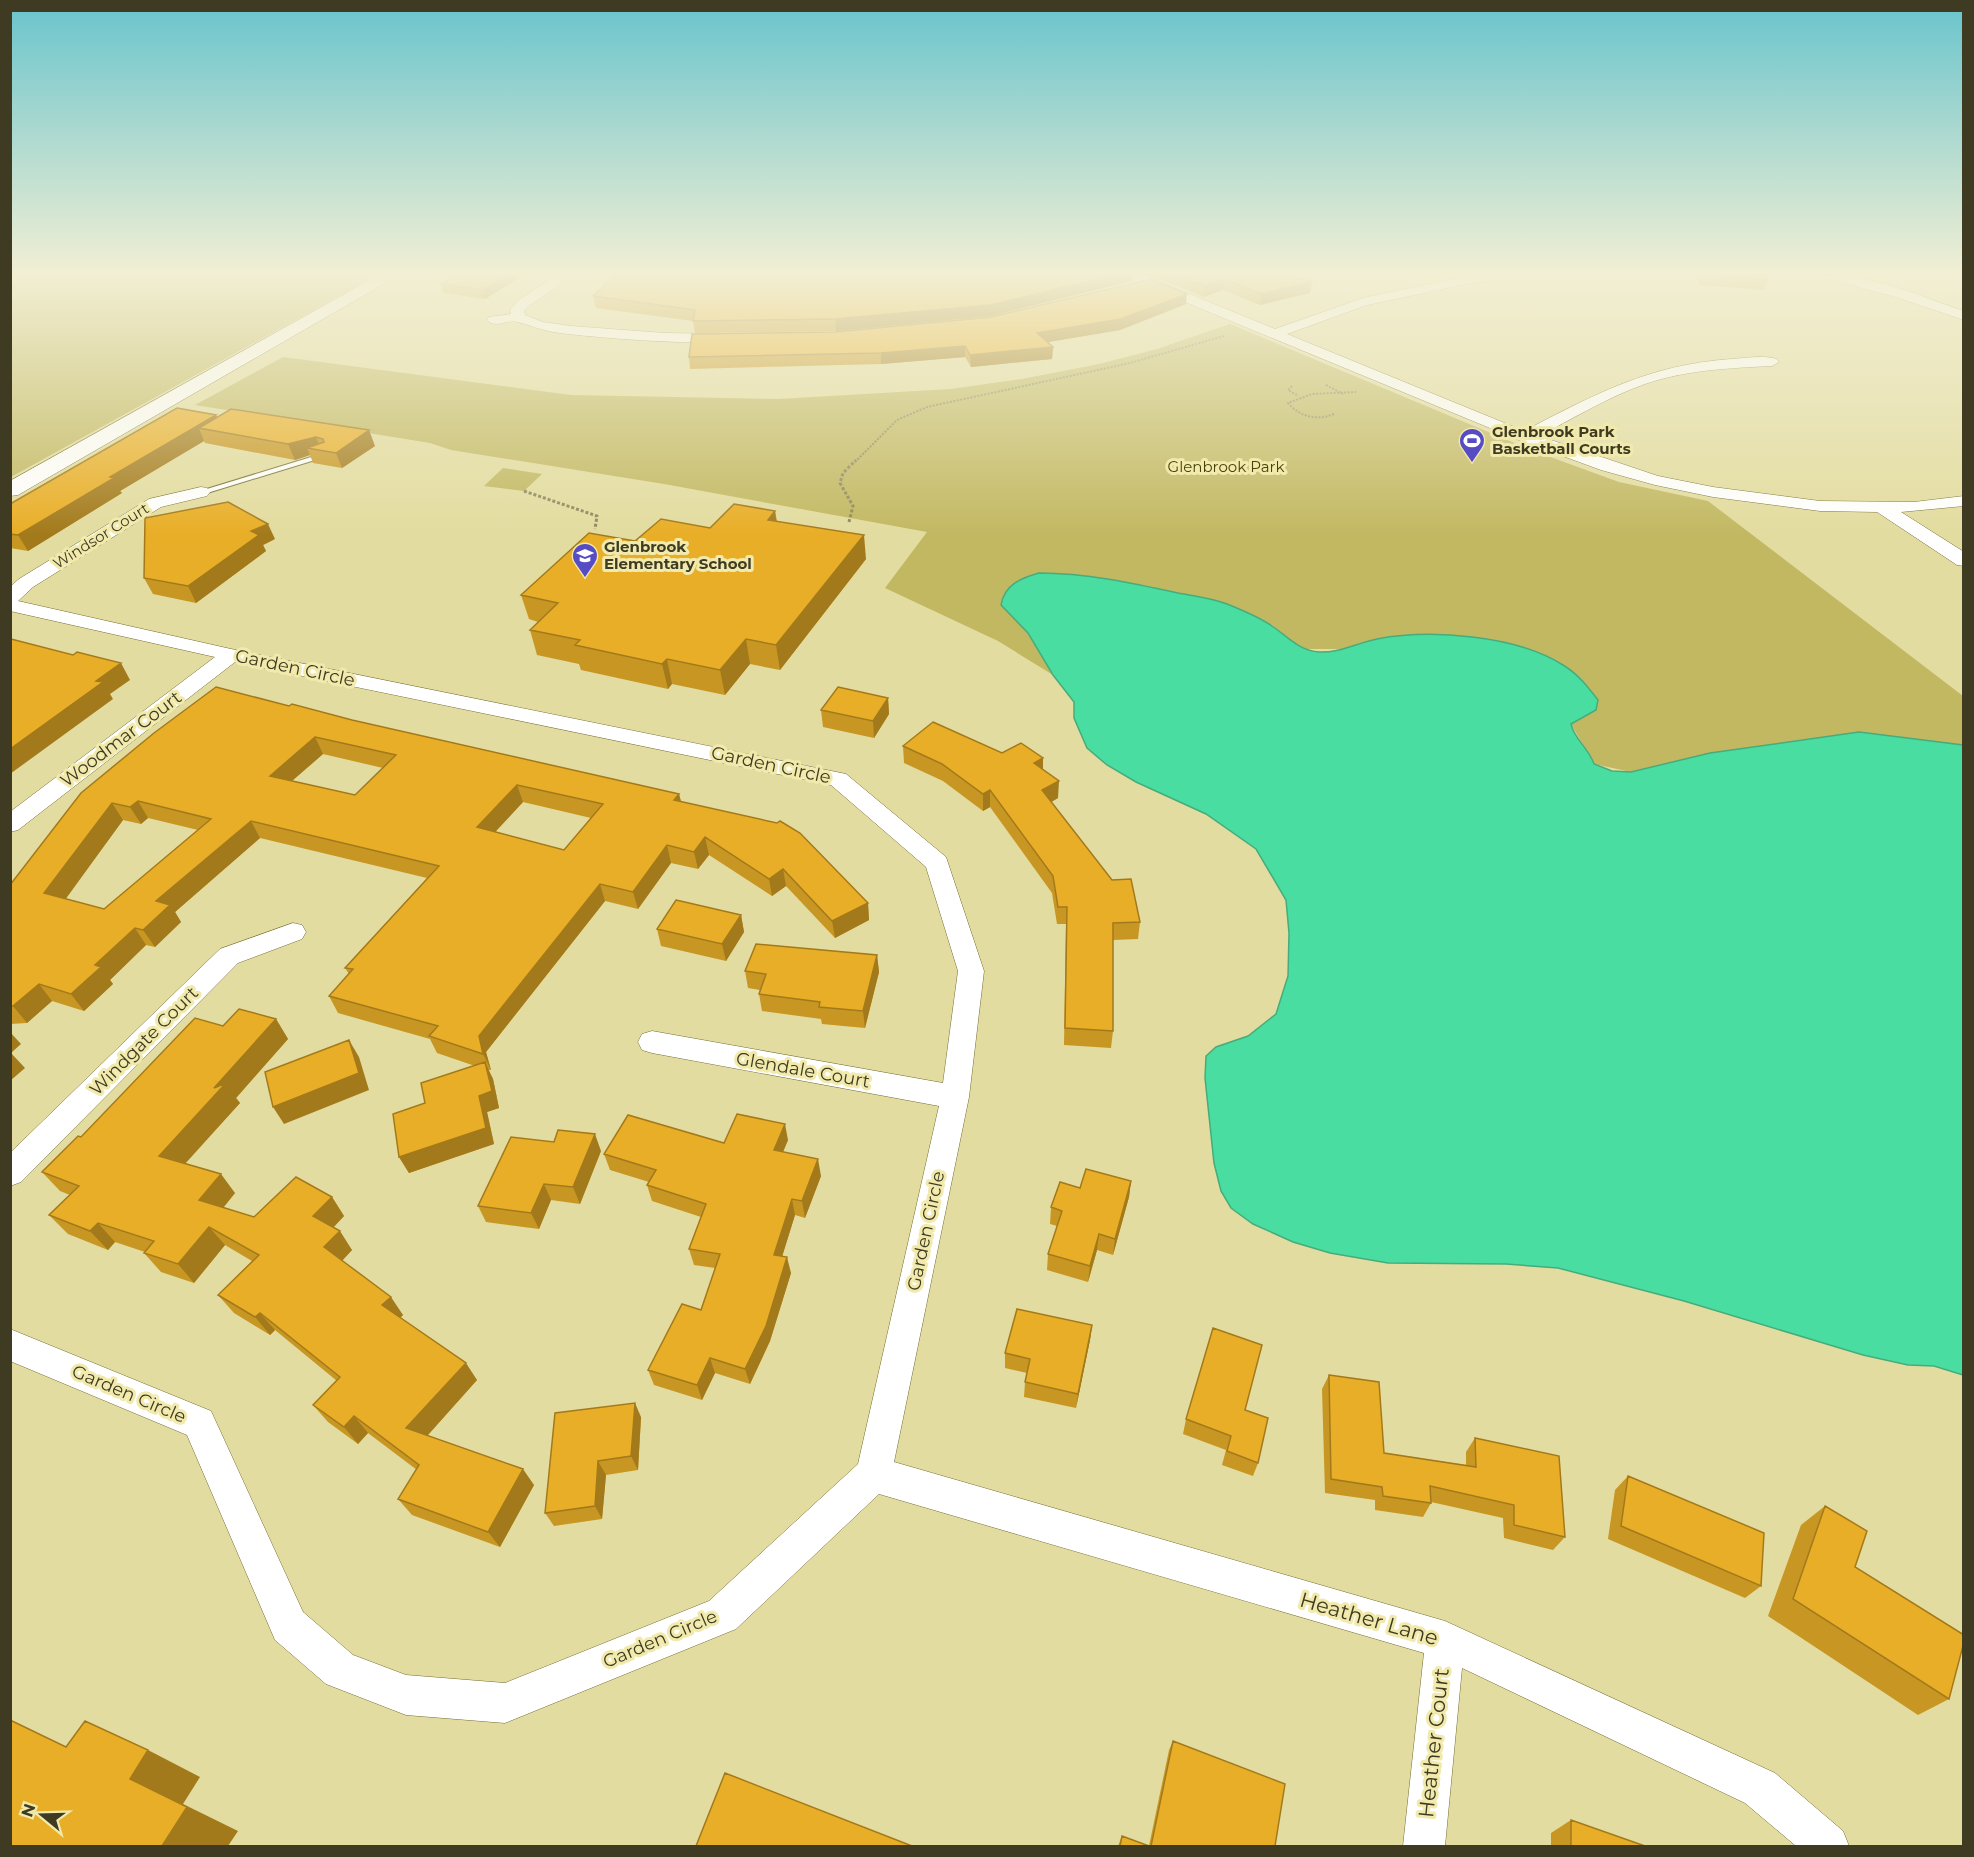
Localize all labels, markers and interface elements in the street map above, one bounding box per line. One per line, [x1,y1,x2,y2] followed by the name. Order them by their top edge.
[1492,422,1631,458] place label: Glenbrook Park Basketball Courts
[1457,426,1487,464] sports icon: Glenbrook Park Basketball Courts
[1168,457,1284,476] park label: Glenbrook Park
[49,498,152,573] street label: Windsor Court
[604,537,752,573] place label: Glenbrook Elementary School
[570,541,600,579] school or university icon: Glenbrook Elementary School
[233,645,357,691] street label: Garden Circle
[56,686,186,792] street label: Woodmar Court
[709,742,833,788] street label: Garden Circle
[85,982,203,1100] street label: Windgate Court
[734,1047,872,1093] street label: Glendale Court
[903,1169,949,1293] street label: Garden Circle
[69,1360,189,1428] street label: Garden Circle
[1297,1587,1441,1650] street label: Heather Lane
[600,1605,720,1673] street label: Garden Circle
[1413,1667,1454,1819] street label: Heather Court
[12,1785,72,1845] north arrow
[17,1801,39,1819] text: N

